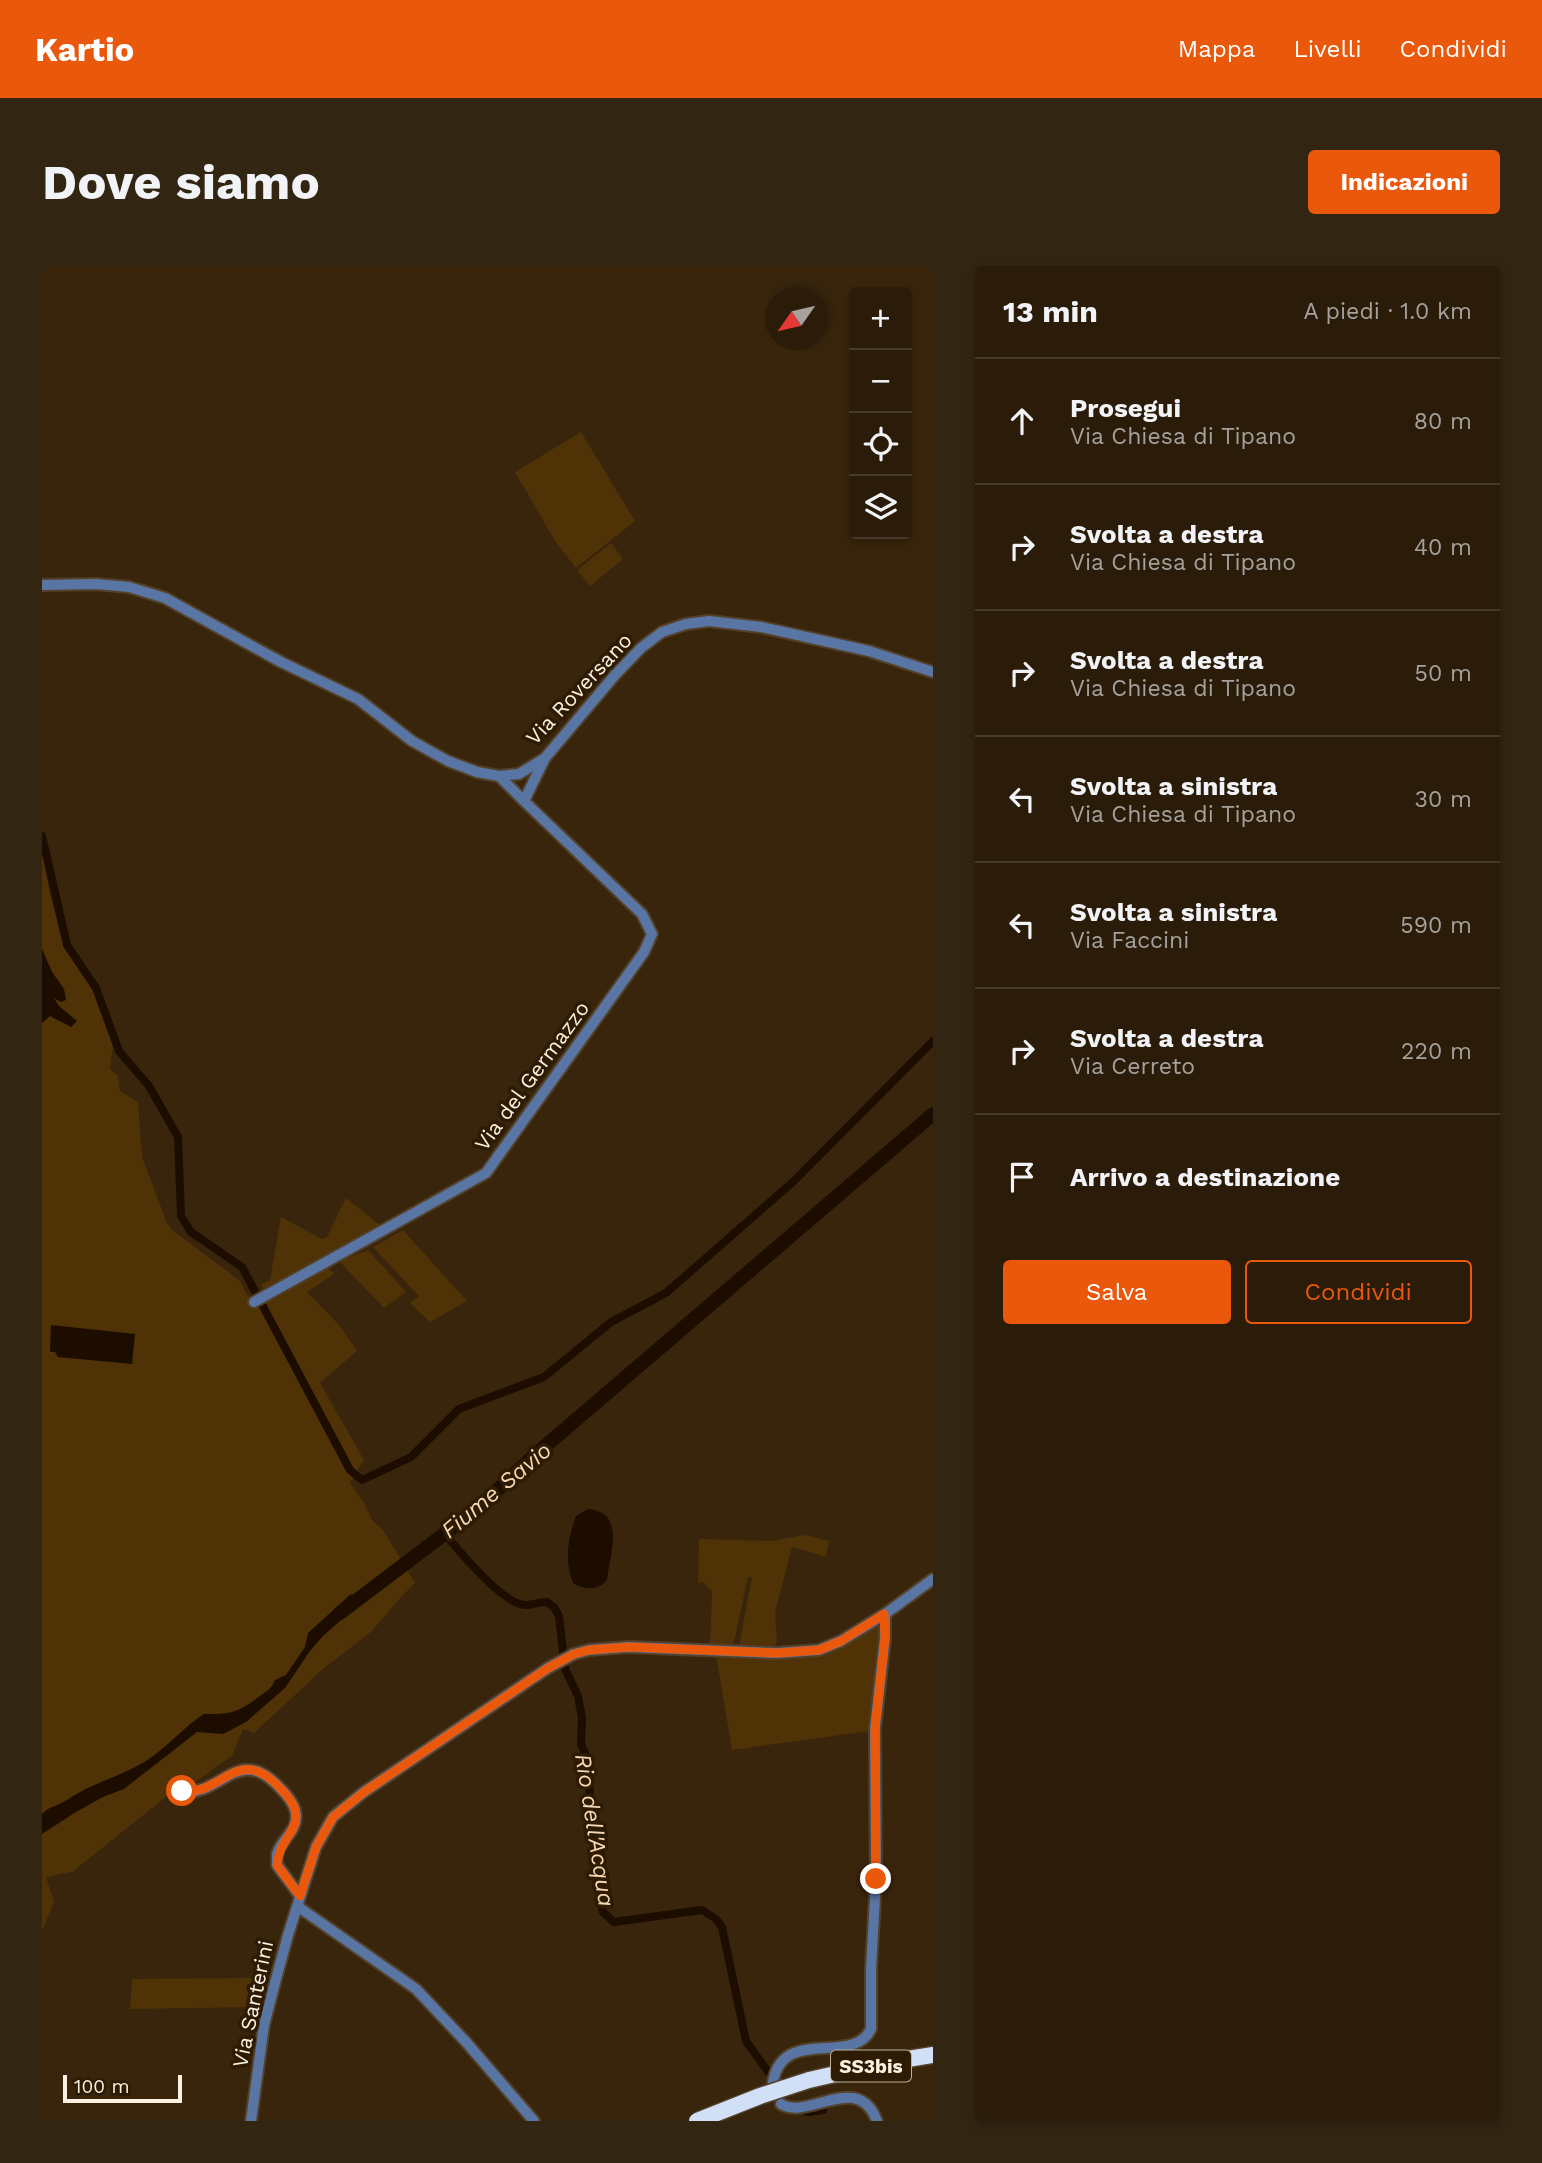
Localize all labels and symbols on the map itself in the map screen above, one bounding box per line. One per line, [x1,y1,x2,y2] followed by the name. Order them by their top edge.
[765,287,828,350] north arrow
[520,628,637,750] street label: Via Roversano
[469,996,594,1155] street label: Via del Germazzo
[436,1437,557,1544] water label: Fiume Savio
[569,1752,620,1908] water label: Rio dell'Acqua
[166,1775,197,1806] route start
[860,1863,891,1894] route end
[227,1938,278,2070] street label: Via Santerini
[831,2050,911,2082] road number: SS3bis
[63,2072,182,2104] scale bar

